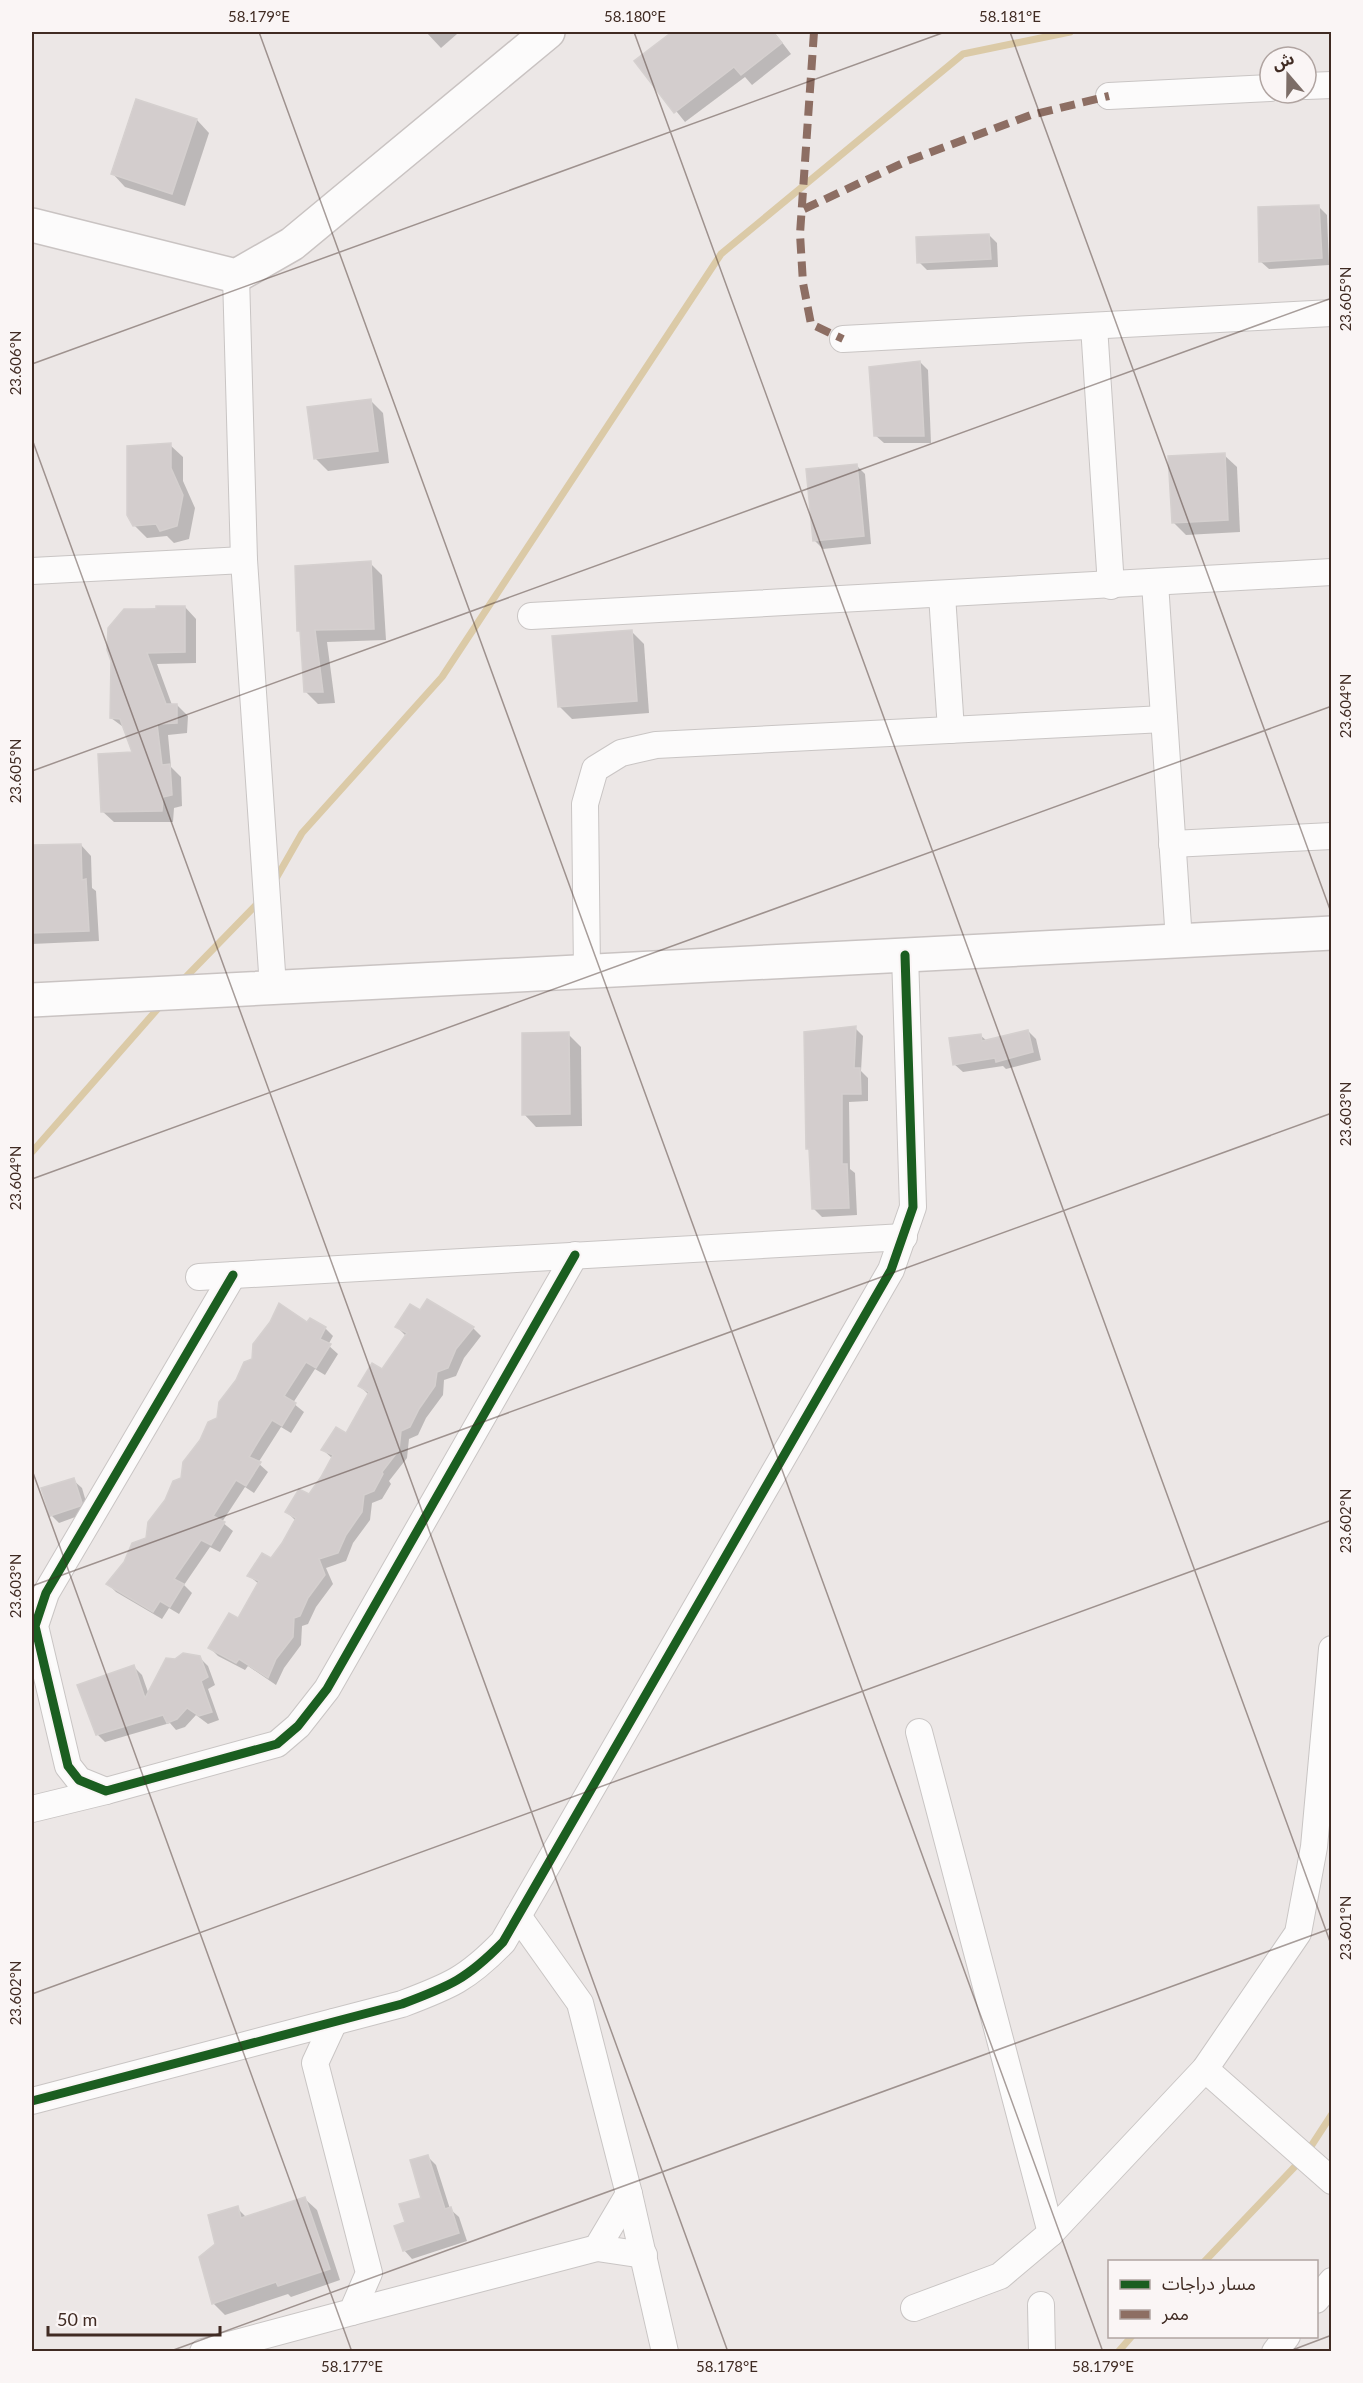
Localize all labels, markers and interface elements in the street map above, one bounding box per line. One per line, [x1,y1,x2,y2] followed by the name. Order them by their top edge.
[228,7,290,25] text: 58.179°E
[604,7,666,25] text: 58.180°E
[979,7,1041,25] text: 58.181°E
[1258,45,1318,105] north arrow
[1269,48,1297,74] text: ش
[1336,267,1354,331] text: 23.605°N
[6,331,24,395] text: 23.606°N
[1336,674,1354,738] text: 23.604°N
[6,739,24,803] text: 23.605°N
[1336,1082,1354,1146] text: 23.603°N
[6,1146,24,1210] text: 23.604°N
[1336,1489,1354,1553] text: 23.602°N
[6,1554,24,1618] text: 23.603°N
[1336,1896,1354,1960] text: 23.601°N
[6,1961,24,2025] text: 23.602°N
[1108,2260,1318,2338] legend
[1162,2272,1256,2295] text: مسار دراجات
[48,2299,220,2337] scale bar
[1161,2302,1189,2325] text: ممر
[57,2308,97,2330] text: 50 m
[321,2357,383,2375] text: 58.177°E
[696,2357,758,2375] text: 58.178°E
[1072,2357,1134,2375] text: 58.179°E

